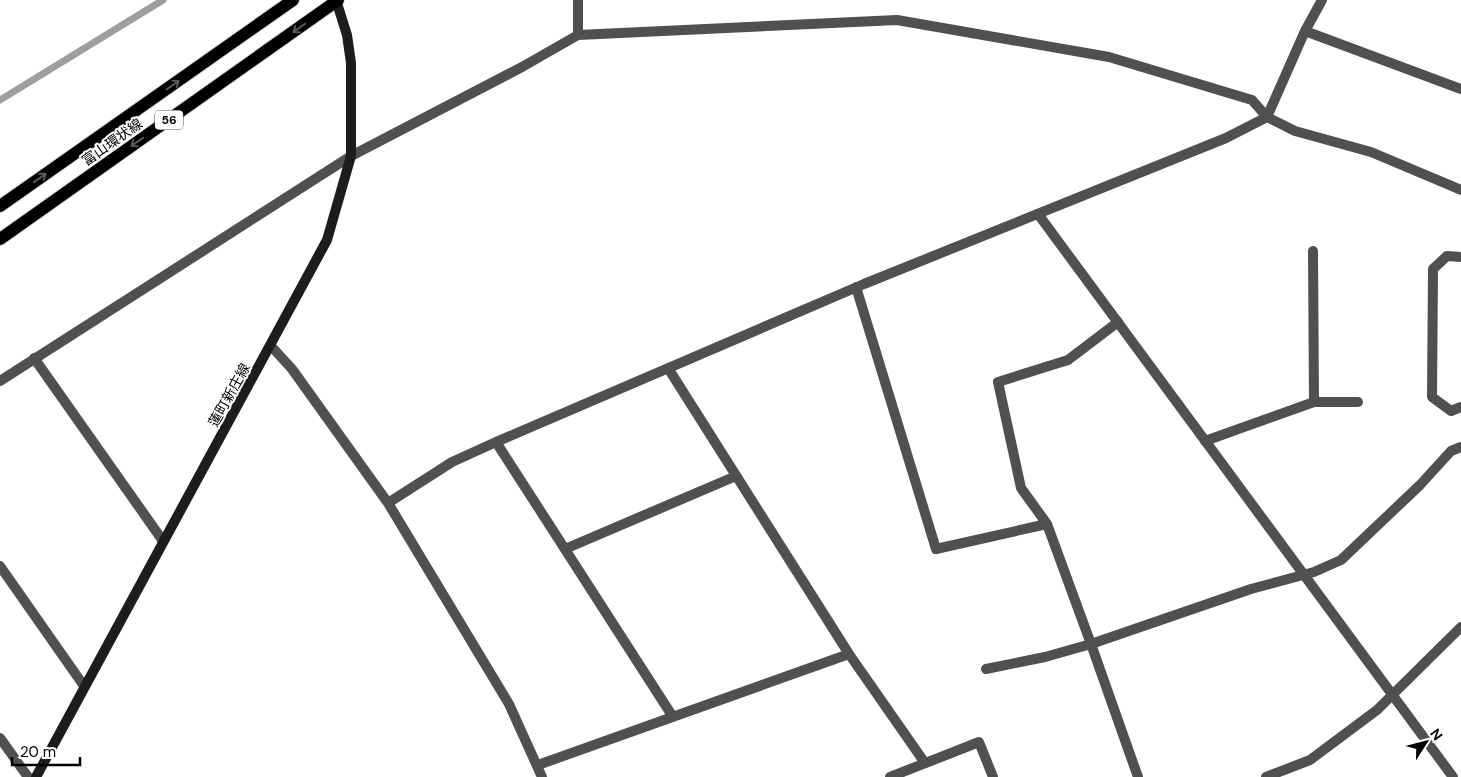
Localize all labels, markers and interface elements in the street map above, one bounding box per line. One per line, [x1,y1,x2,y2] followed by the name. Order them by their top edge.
[292,23,306,33] one-way arrow
[166,80,180,90] one-way arrow
[155,110,183,130] road number: 56
[78,115,146,169] street label: 富山環状線
[131,137,145,147] one-way arrow
[33,173,47,183] one-way arrow
[204,360,254,430] street label: 蓮町新庄線
[1401,717,1451,767] north arrow
[1426,725,1447,744] text: N
[12,734,80,766] scale bar
[20,742,56,762] text: 20 m

